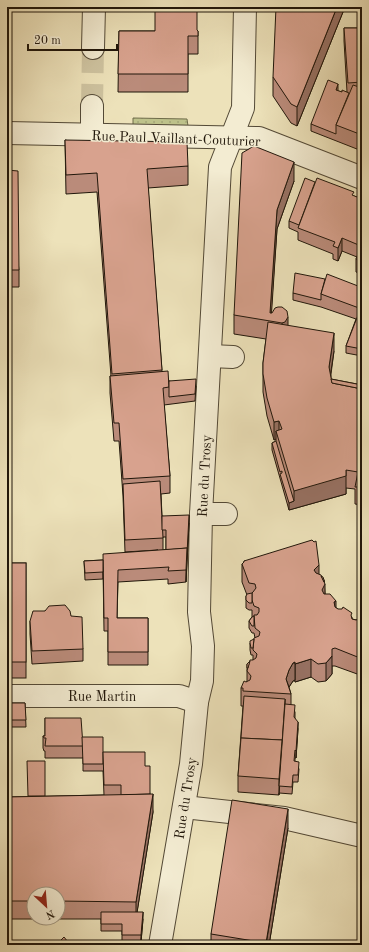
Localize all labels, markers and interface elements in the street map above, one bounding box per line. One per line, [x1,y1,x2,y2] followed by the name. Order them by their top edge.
[28,26,117,52] scale bar
[34,35,61,47] text: 20 m
[91,129,261,149] street label: Rue Paul Vaillant-Couturier
[196,434,214,518] street label: Rue du Trosy
[68,690,137,704] street label: Rue Martin
[173,756,199,840] street label: Rue du Trosy
[26,886,66,926] north arrow
[43,907,56,921] text: N

